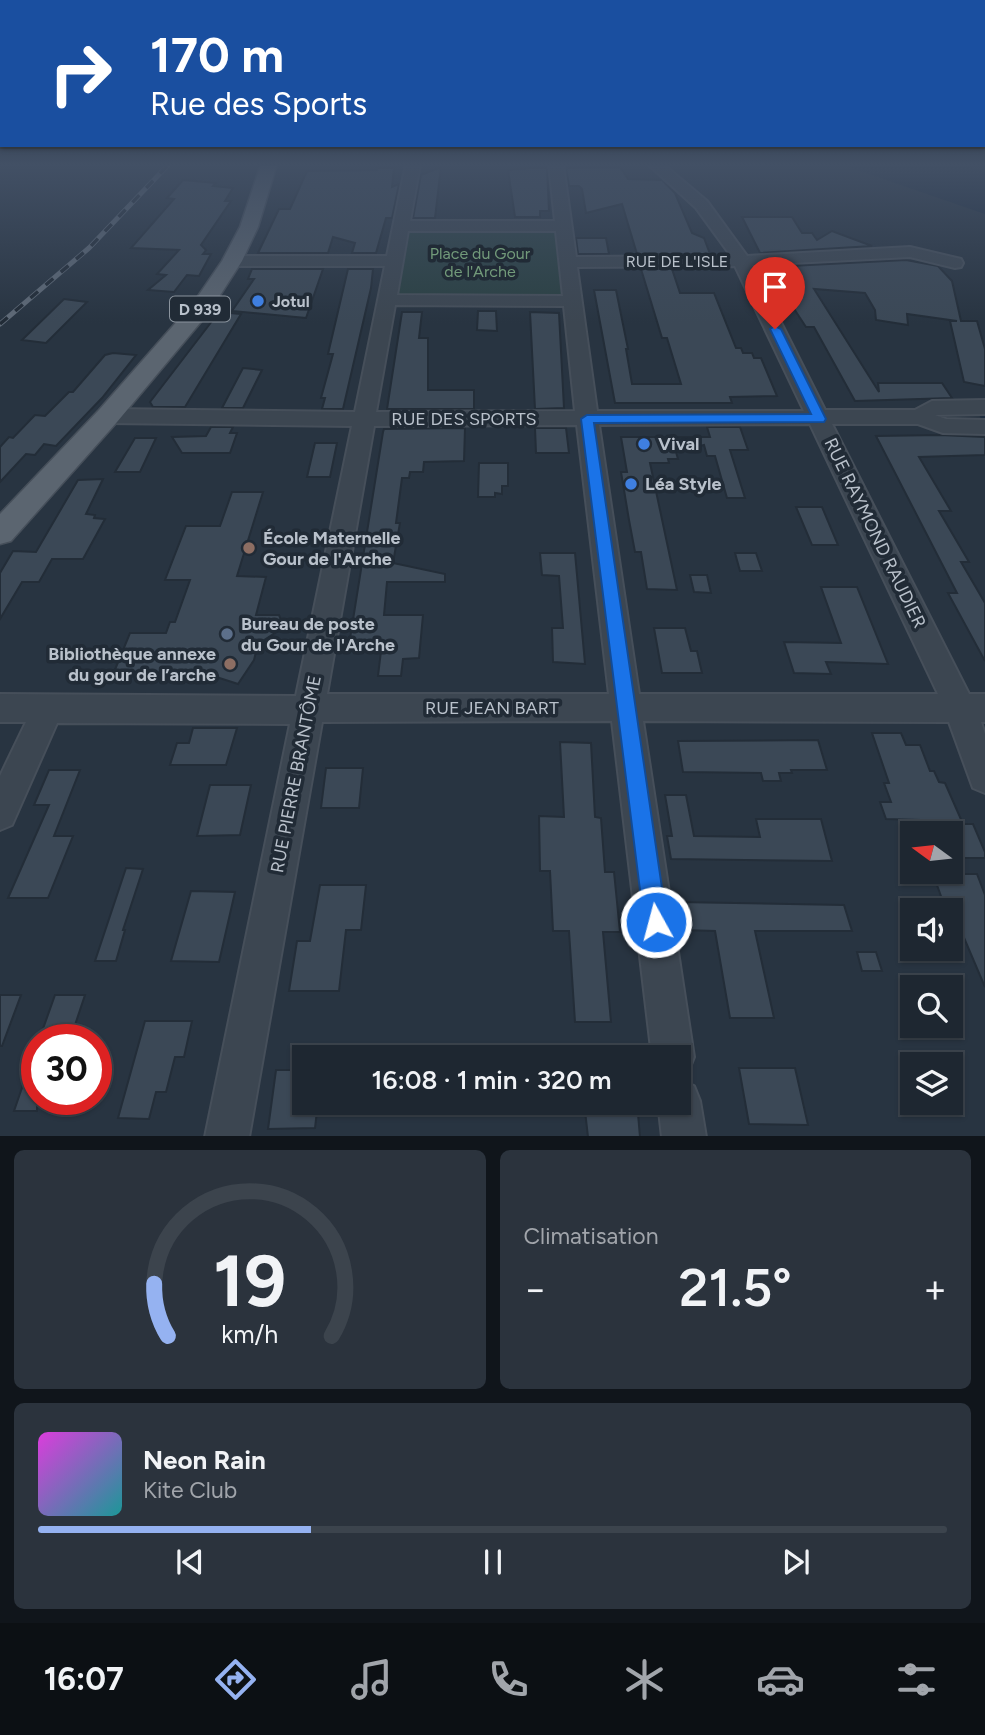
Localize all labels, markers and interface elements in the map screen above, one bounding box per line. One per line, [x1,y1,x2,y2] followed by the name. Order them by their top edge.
[150,25,284,84] text: 170 m
[35,28,126,119] icon: right
[150,85,367,123] text: Rue des Sports
[430,244,531,281] park label: Place du Gour de l'Arche
[626,252,728,271] street label: RUE DE L'ISLE
[745,257,805,329] pin
[756,268,794,306] icon: arrive
[272,292,310,311] place label: Jotul
[250,293,266,309] marker: Jotul
[170,296,230,322] road number: D 939
[391,408,537,430] street label: RUE DES SPORTS
[658,433,699,455] place label: Vival
[819,434,931,632] street label: RUE RAYMOND RAUDIER
[636,436,652,452] marker: Vival
[645,473,722,495] place label: Léa Style
[623,476,639,492] marker: Léa Style
[263,527,401,570] place label: École Maternelle Gour de l'Arche
[241,540,257,556] marker: École Maternelle Gour de l'Arche
[241,613,395,656] place label: Bureau de poste du Gour de l'Arche
[219,626,235,642] marker: Bureau de poste du Gour de l'Arche
[48,643,216,686] place label: Bibliothèque annexe du gour de l’arche
[222,656,238,672] marker: Bibliothèque annexe du gour de l’arche
[266,673,326,875] street label: RUE PIERRE BRANTÔME
[425,697,559,719] street label: RUE JEAN BART
[900,821,962,884] north arrow
[900,821,963,1115] map controls
[619,885,693,959] position arrow
[900,898,963,961] button: sound
[900,975,963,1038] button: search
[21,1024,112,1115] speed limit sign: 30
[900,1052,963,1115] button: layers
[372,1064,611,1096] text: 16:08 · 1 min · 320 m
[524,1222,658,1250] text: Climatisation
[213,1237,286,1324] text: 19
[679,1257,792,1319] text: 21.5°
[524,1266,547,1312] text: −
[923,1266,947,1312] text: +
[221,1318,278,1348] text: km/h
[143,1444,266,1476] text: Neon Rain
[143,1476,237,1504] text: Kite Club
[171,1543,209,1581] icon: previous
[474,1543,512,1581] icon: pause
[777,1543,815,1581] icon: next
[211,1655,260,1704] icon: directions
[347,1655,396,1704] icon: music
[484,1655,533,1704] icon: phone
[620,1655,669,1704] icon: climate
[756,1655,805,1704] icon: car
[892,1655,941,1704] icon: filters
[44,1660,124,1698] text: 16:07

